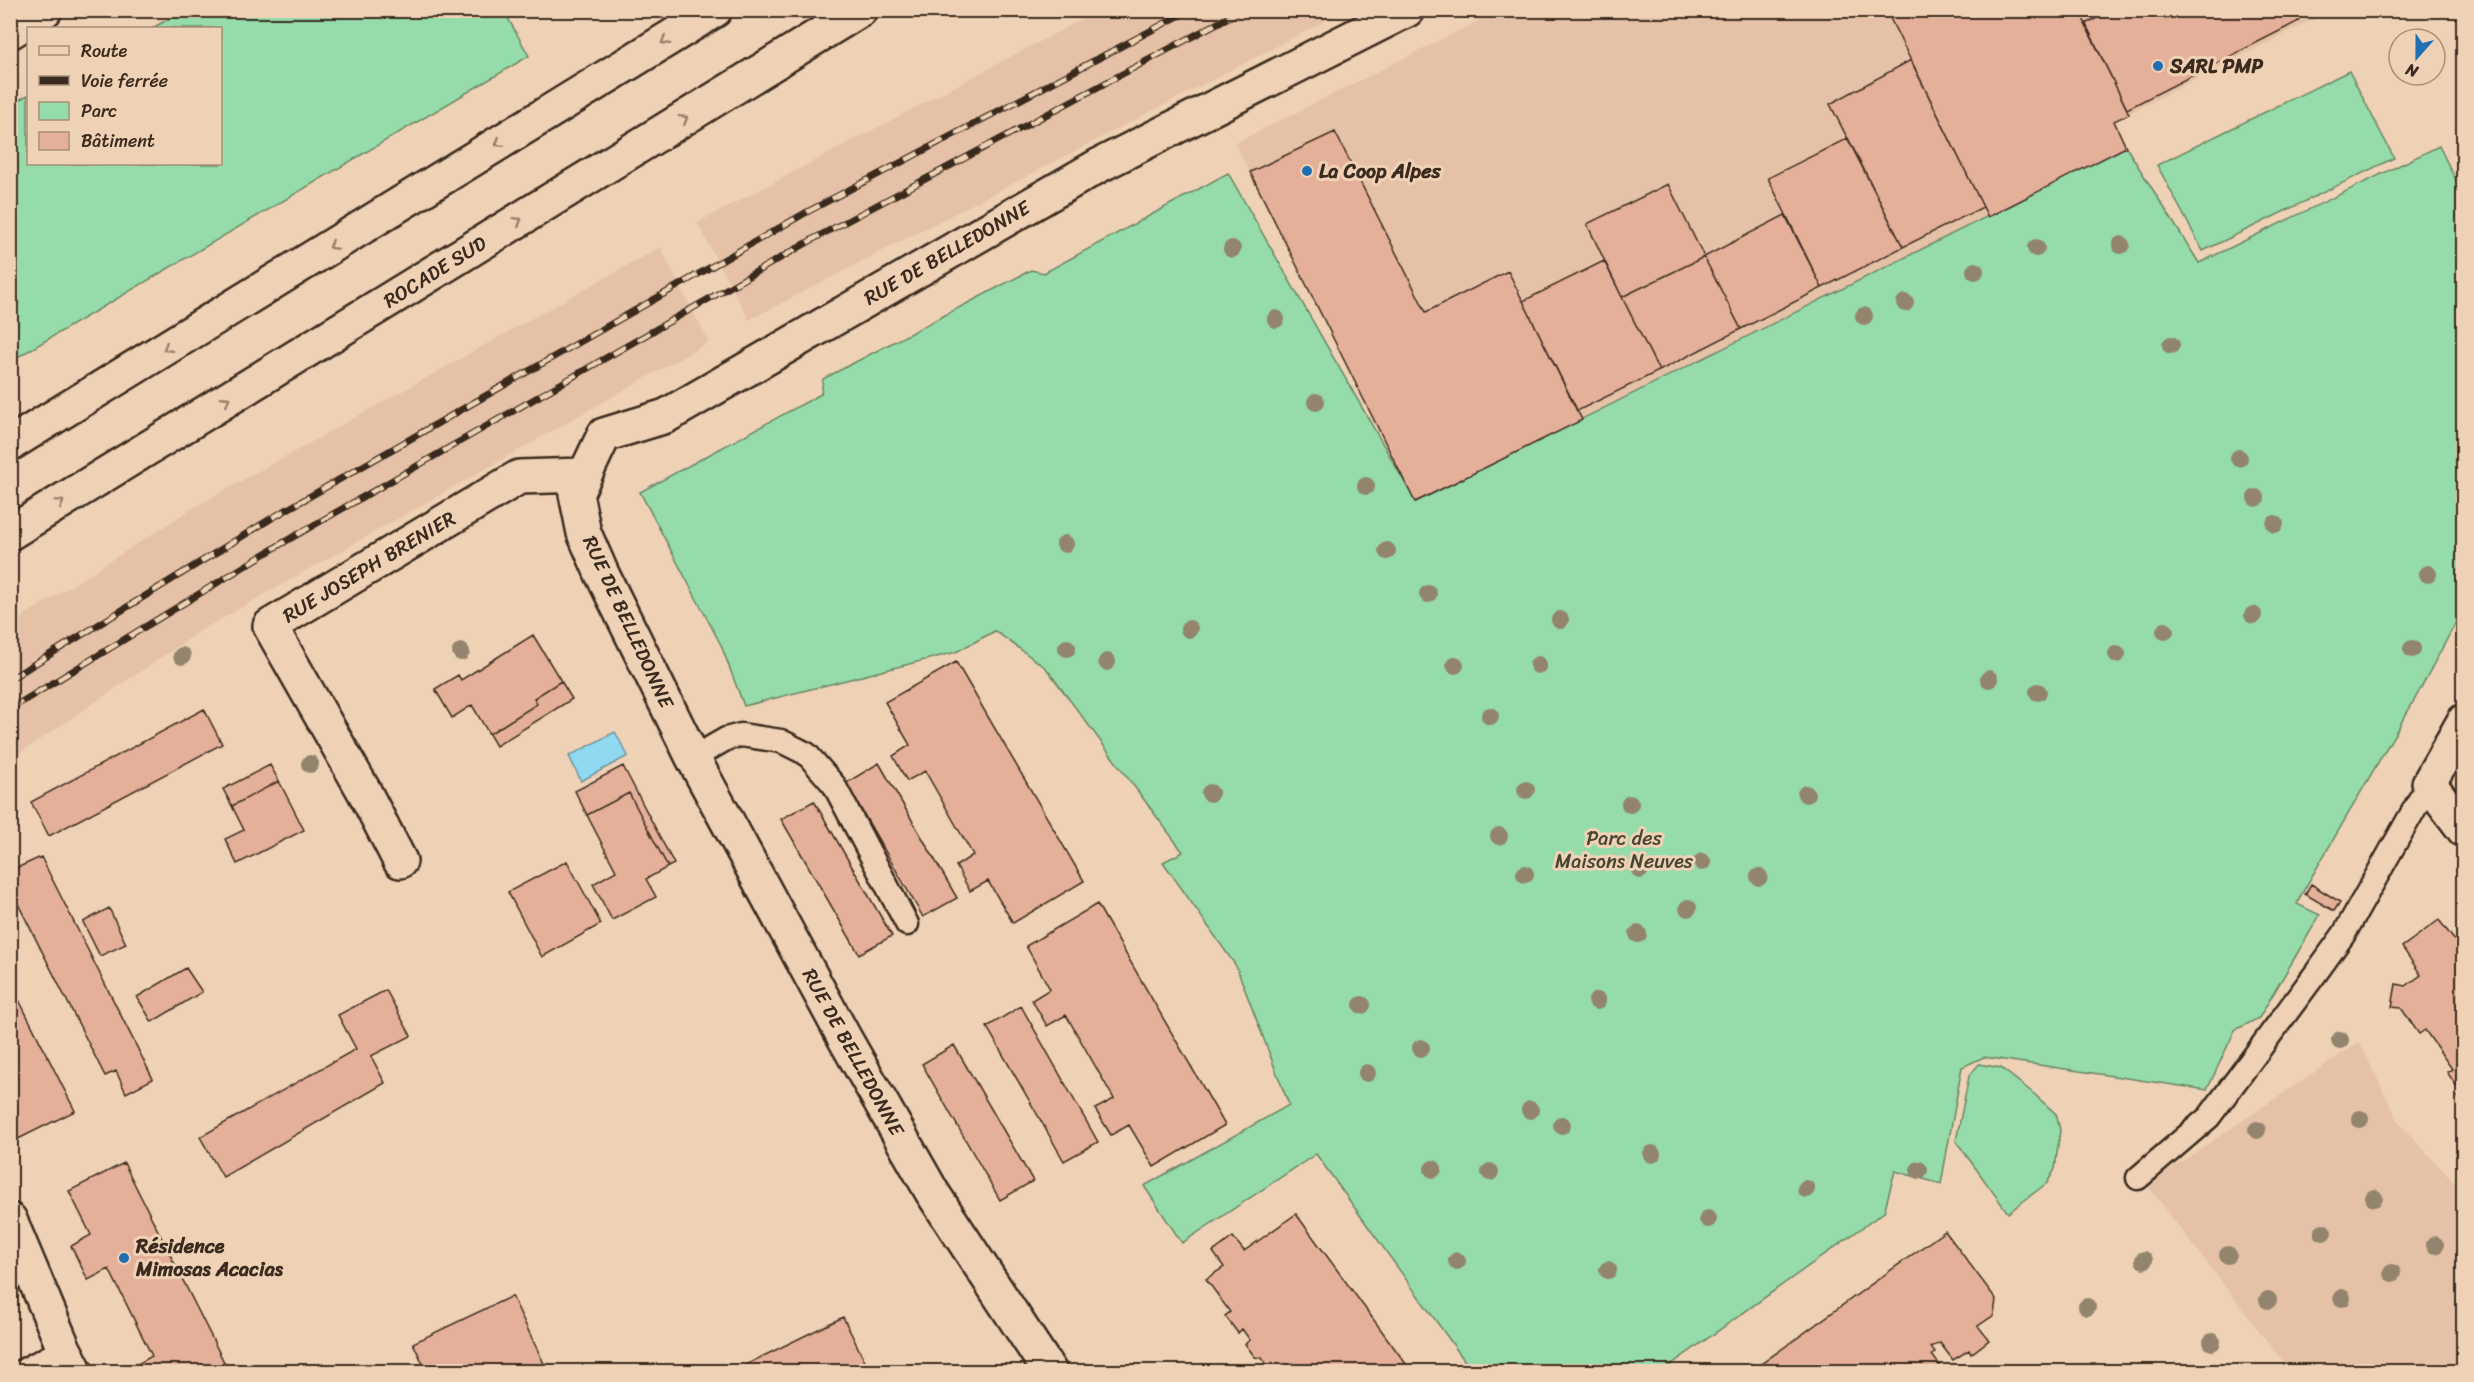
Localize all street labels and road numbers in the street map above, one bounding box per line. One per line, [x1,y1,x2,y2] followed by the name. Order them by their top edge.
[857,190,1039,315] street label: RUE DE BELLEDONNE
[376,226,494,318] street label: ROCADE SUD
[276,501,462,633] street label: RUE JOSEPH BRENIER
[573,530,684,716] street label: RUE DE BELLEDONNE
[792,962,915,1144] street label: RUE DE BELLEDONNE

